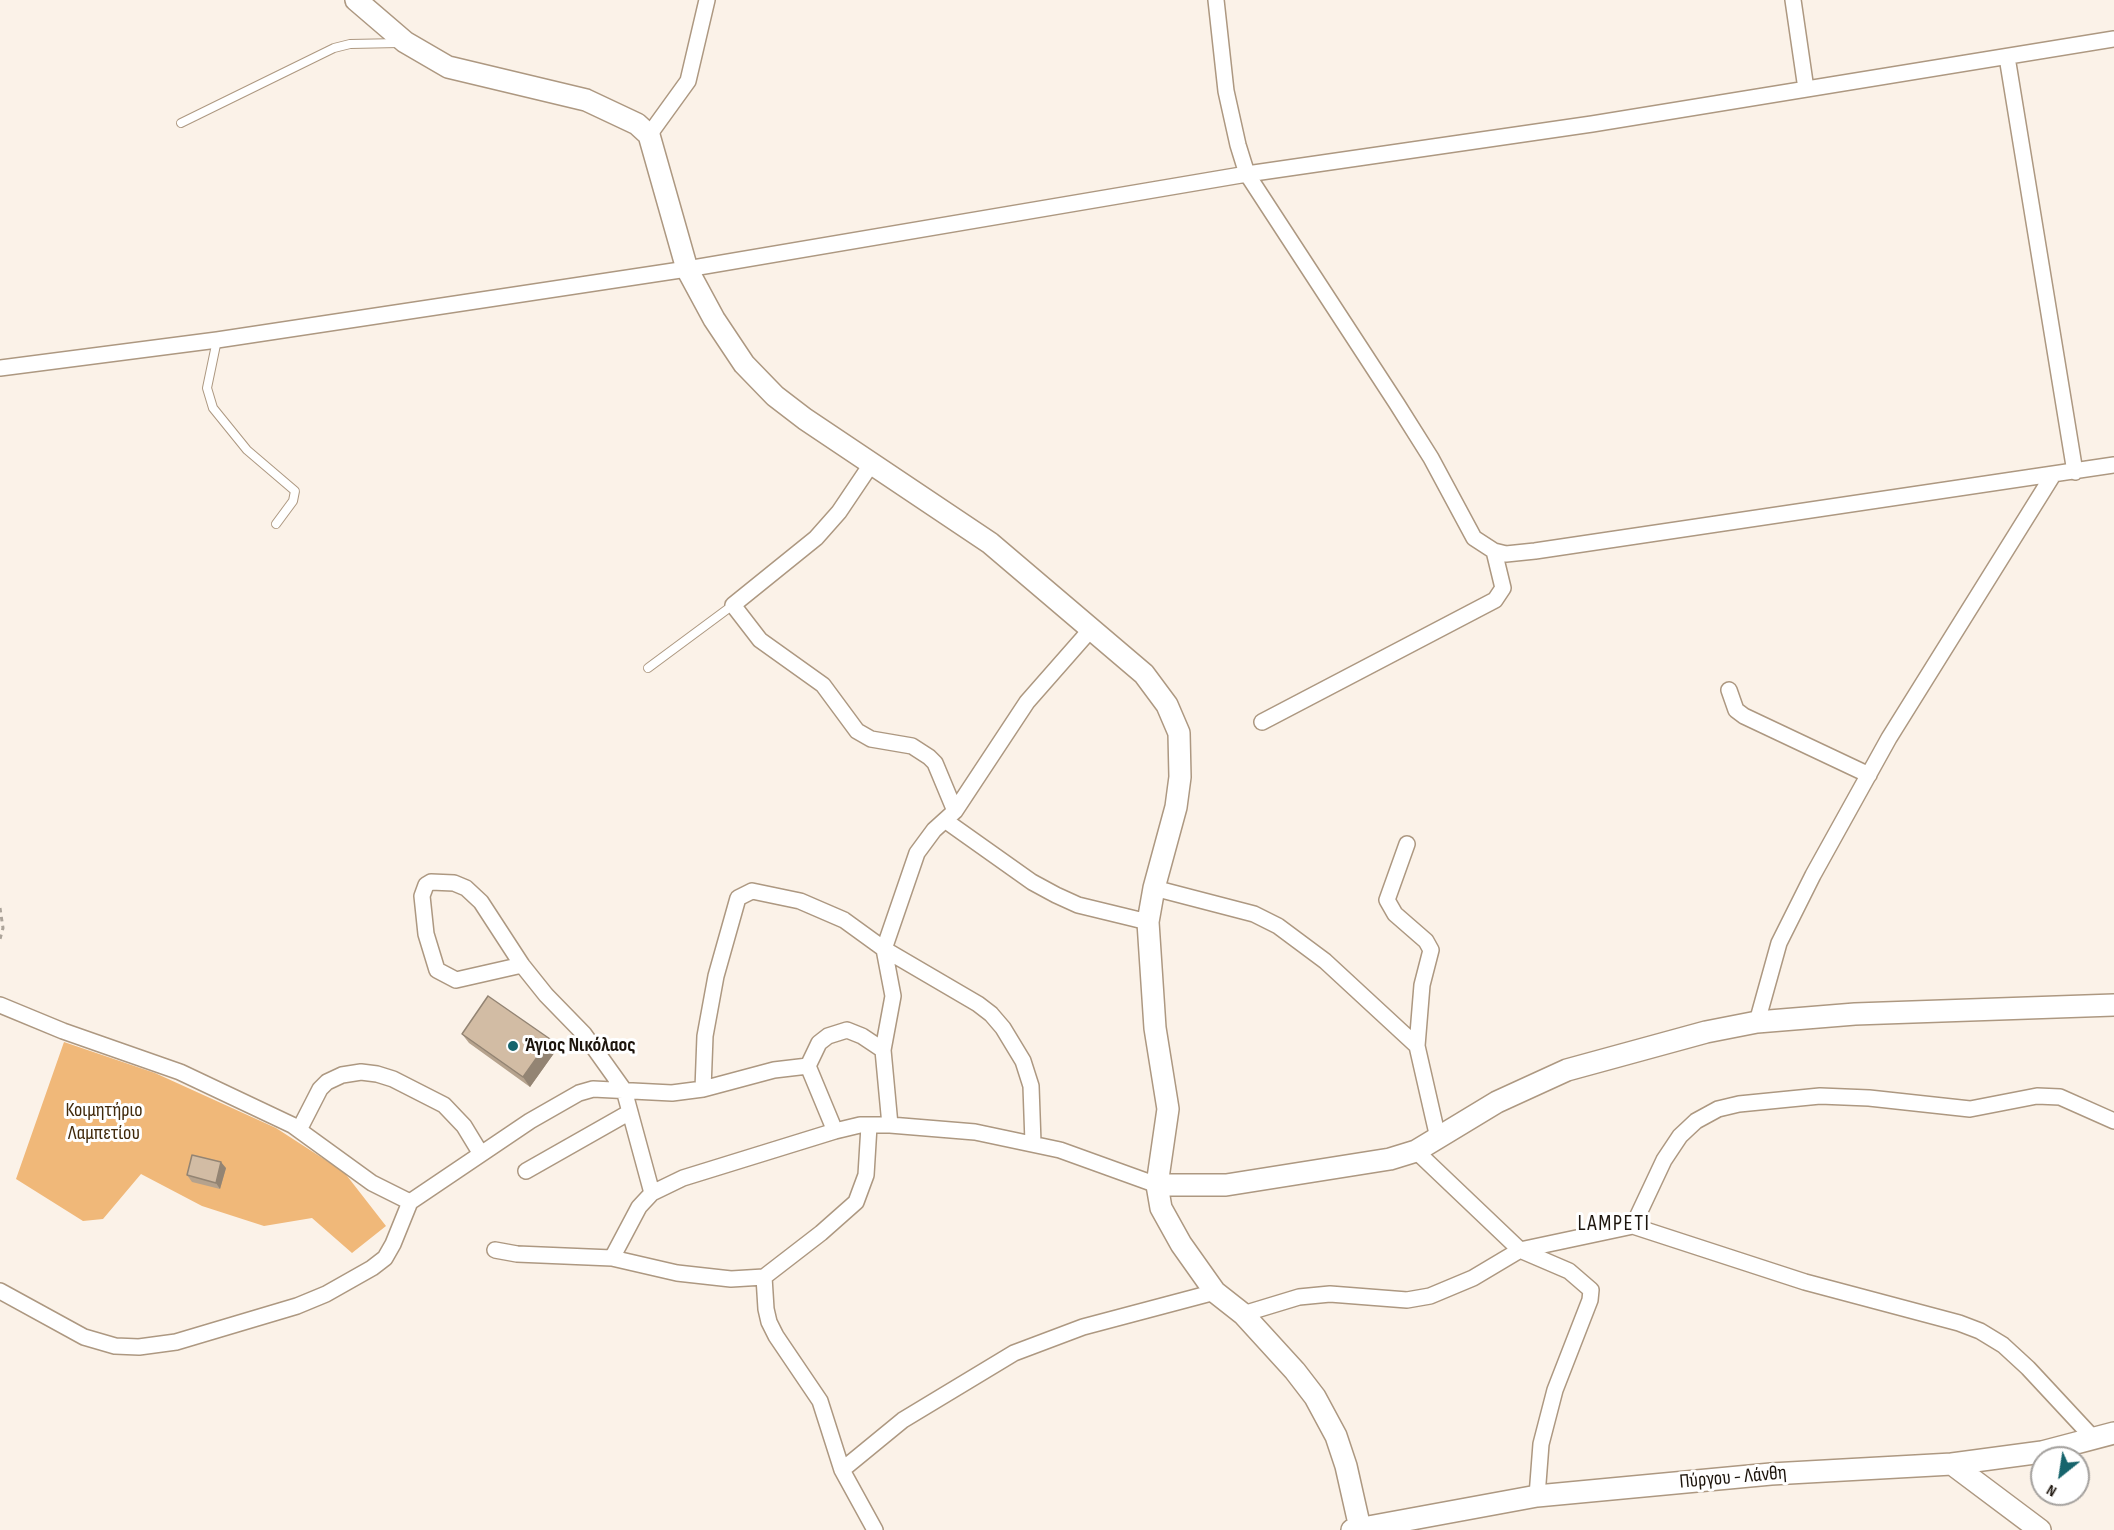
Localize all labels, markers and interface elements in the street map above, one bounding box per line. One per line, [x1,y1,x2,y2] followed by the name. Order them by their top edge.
[525,1034,636,1058] place label: Άγιος Νικόλαος
[506,1039,520,1053] marker: Άγιος Νικόλαος
[65,1099,143,1146] park label: Κοιμητήριο Λαμπετίου
[1577,1211,1651,1237] district label: LAMPETI
[2030,1446,2090,1506] north arrow
[1678,1461,1788,1495] street label: Πύργου - Λάνθη
[2043,1480,2060,1501] text: N

